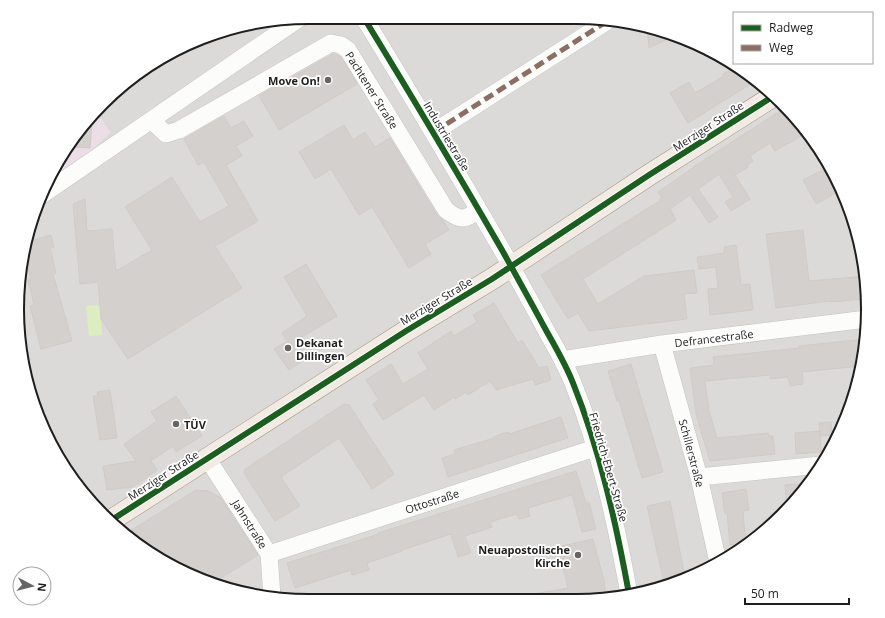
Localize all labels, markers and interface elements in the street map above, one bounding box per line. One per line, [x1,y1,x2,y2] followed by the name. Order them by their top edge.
[733,12,873,64] legend
[769,19,813,36] text: Radweg
[769,39,794,56] text: Weg
[342,48,402,132] street label: Pachtener Straße
[268,73,320,88] place label: Move On!
[323,75,333,85] marker: Move On!
[670,97,746,155] street label: Merziger Straße
[420,98,474,174] street label: Industriestraße
[397,274,475,328] street label: Merziger Straße
[674,326,754,350] street label: Defrancestraße
[296,335,345,363] place label: Dekanat Dillingen
[283,343,293,353] marker: Dekanat Dillingen
[586,411,632,523] street label: Friedrich-Ebert-Straße
[184,417,207,432] place label: TÜV
[676,417,708,489] street label: Schillerstraße
[171,419,181,429] marker: TÜV
[125,446,201,504] street label: Merziger Straße
[403,485,461,517] street label: Ottostraße
[228,496,271,551] street label: Jahnstraße
[478,542,570,570] place label: Neuapostolische Kirche
[573,550,583,560] marker: Neuapostolische Kirche
[12,566,52,606] north arrow
[745,580,849,606] scale bar
[34,582,50,593] text: N
[751,585,779,602] text: 50 m

